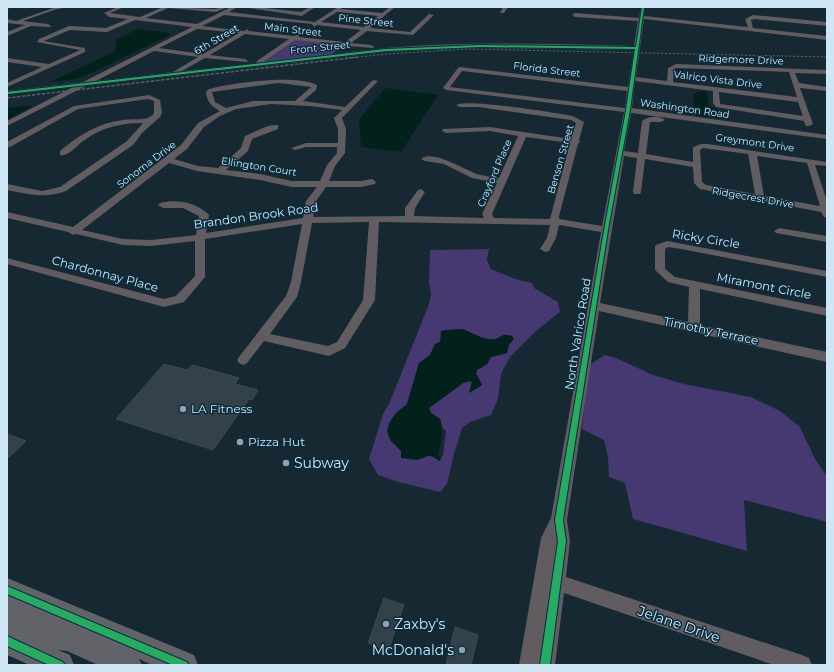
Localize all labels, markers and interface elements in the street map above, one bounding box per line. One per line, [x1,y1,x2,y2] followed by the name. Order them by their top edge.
[338,11,394,30] street label: Pine Street
[263,20,322,39] street label: Main Street
[191,21,241,58] street label: 6th Street
[290,38,351,57] street label: Front Street
[698,52,784,67] street label: Ridgemore Drive
[513,59,581,80] street label: Florida Street
[673,68,763,91] street label: Valrico Vista Drive
[639,96,730,121] street label: Washington Road
[544,123,577,195] street label: Benson Street
[715,131,795,154] street label: Greymont Drive
[114,138,178,191] street label: Sonoma Drive
[474,138,515,209] street label: Crayford Place
[220,154,297,179] street label: Ellington Court
[711,184,795,211] street label: Ridgecrest Drive
[193,199,319,232] street label: Brandon Brook Road
[671,226,741,251] street label: Ricky Circle
[50,252,160,295] street label: Chardonnay Place
[716,269,813,302] street label: Miramont Circle
[561,277,594,391] street label: North Valrico Road
[662,313,760,348] street label: Timothy Terrace
[191,401,253,416] place label: LA Fitness
[178,404,188,414] marker: LA Fitness
[248,434,305,449] place label: Pizza Hut
[235,437,245,447] marker: Pizza Hut
[294,454,349,472] place label: Subway
[281,458,291,468] marker: Subway
[635,601,722,646] street label: Jelane Drive
[394,615,446,633] place label: Zaxby's
[381,619,391,629] marker: Zaxby's
[372,641,454,659] place label: McDonald's
[457,645,467,655] marker: McDonald's

